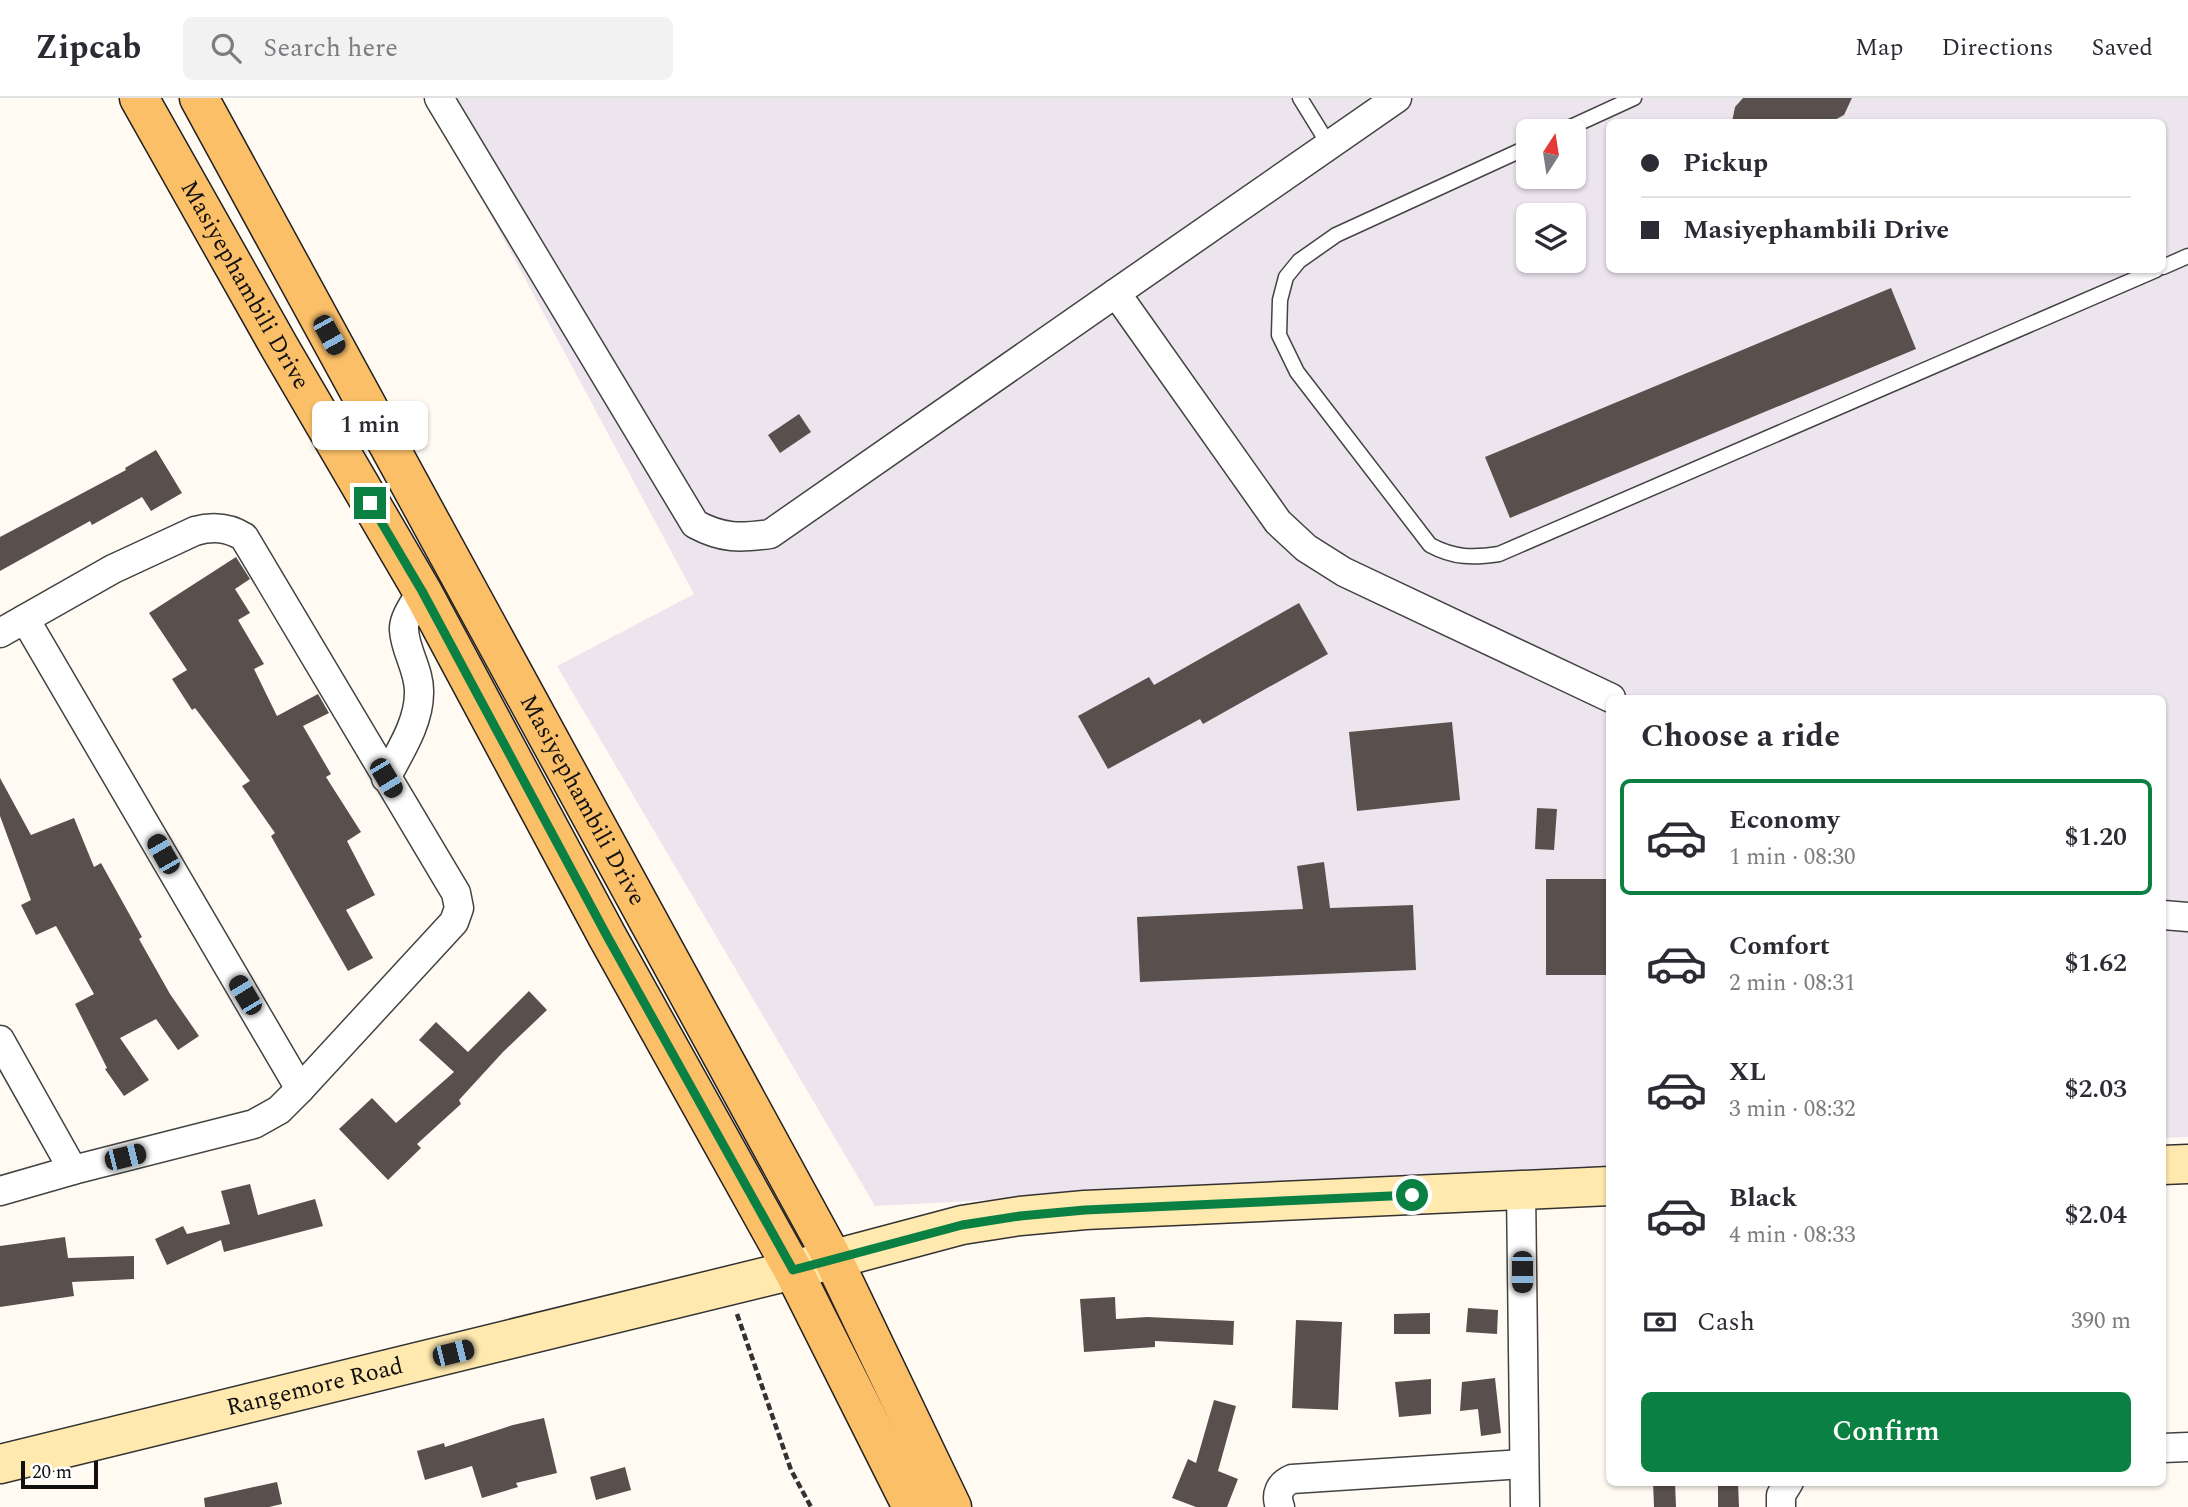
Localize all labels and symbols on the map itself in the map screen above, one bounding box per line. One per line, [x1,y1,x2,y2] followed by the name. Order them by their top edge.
[1516,119,1586,189] north arrow
[171,174,319,397] street label: Masiyephambili Drive
[310,312,349,358] car
[312,402,428,450] callout: 1 min
[354,487,386,519] route end
[510,688,655,912] street label: Masiyephambili Drive
[367,755,406,801] car
[144,831,183,877] car
[226,972,265,1018] car
[103,1142,148,1172] car
[1396,1179,1428,1211] route start
[1512,1251,1533,1293] car
[431,1338,476,1368] car
[222,1348,407,1426] street label: Rangemore Road
[21,1458,98,1490] scale bar

